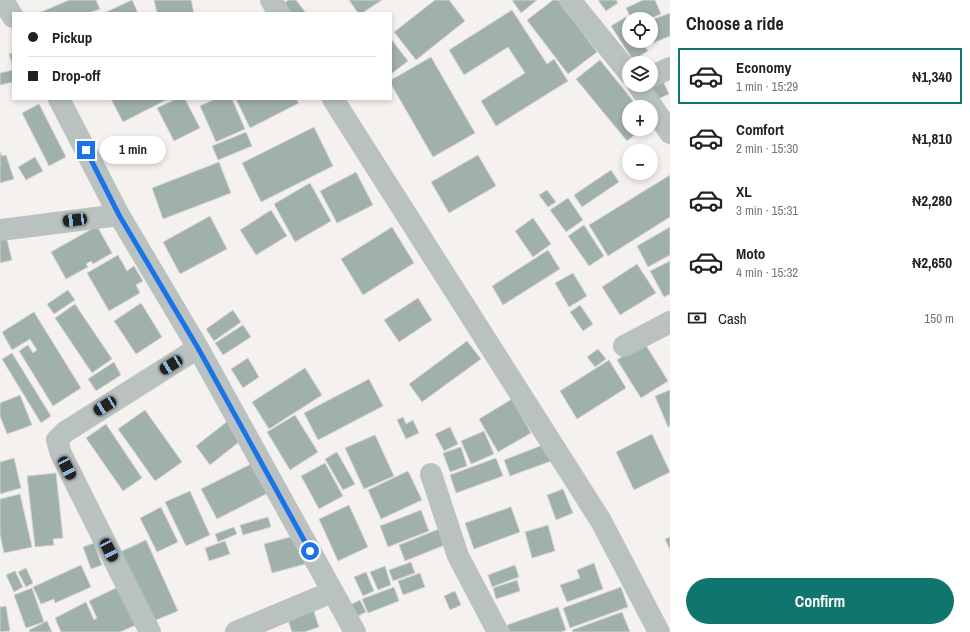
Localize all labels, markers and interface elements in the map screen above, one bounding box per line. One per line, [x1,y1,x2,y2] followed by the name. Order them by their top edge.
[686,11,784,36] text: Choose a ride
[622,12,658,180] map controls
[622,12,658,48] button: locate
[52,27,92,48] text: Pickup
[622,56,658,92] button: layers
[736,57,791,78] text: Economy
[688,58,724,94] icon: car
[52,65,101,86] text: Drop-off
[912,66,952,87] text: ₦1,340
[736,78,798,95] text: 1 min · 15:29
[622,100,658,136] button: +
[736,119,784,140] text: Comfort
[688,120,724,156] icon: car
[912,128,952,149] text: ₦1,810
[100,136,166,164] callout: 1 min
[736,140,798,157] text: 2 min · 15:30
[77,141,95,159] route end
[119,141,147,158] text: 1 min
[622,144,658,180] button: −
[736,181,752,202] text: XL
[688,182,724,218] icon: car
[912,190,952,211] text: ₦2,280
[736,202,798,219] text: 3 min · 15:31
[62,213,88,227] car
[736,243,765,264] text: Moto
[688,244,724,280] icon: car
[912,252,952,273] text: ₦2,650
[736,264,798,281] text: 4 min · 15:32
[686,307,708,329] icon: cash
[718,308,747,329] text: Cash
[924,310,954,327] text: 150 m
[158,354,184,376] car
[92,395,118,417] car
[56,455,78,481] car
[98,537,120,563] car
[301,542,319,560] route start
[686,578,954,624] button: Confirm

